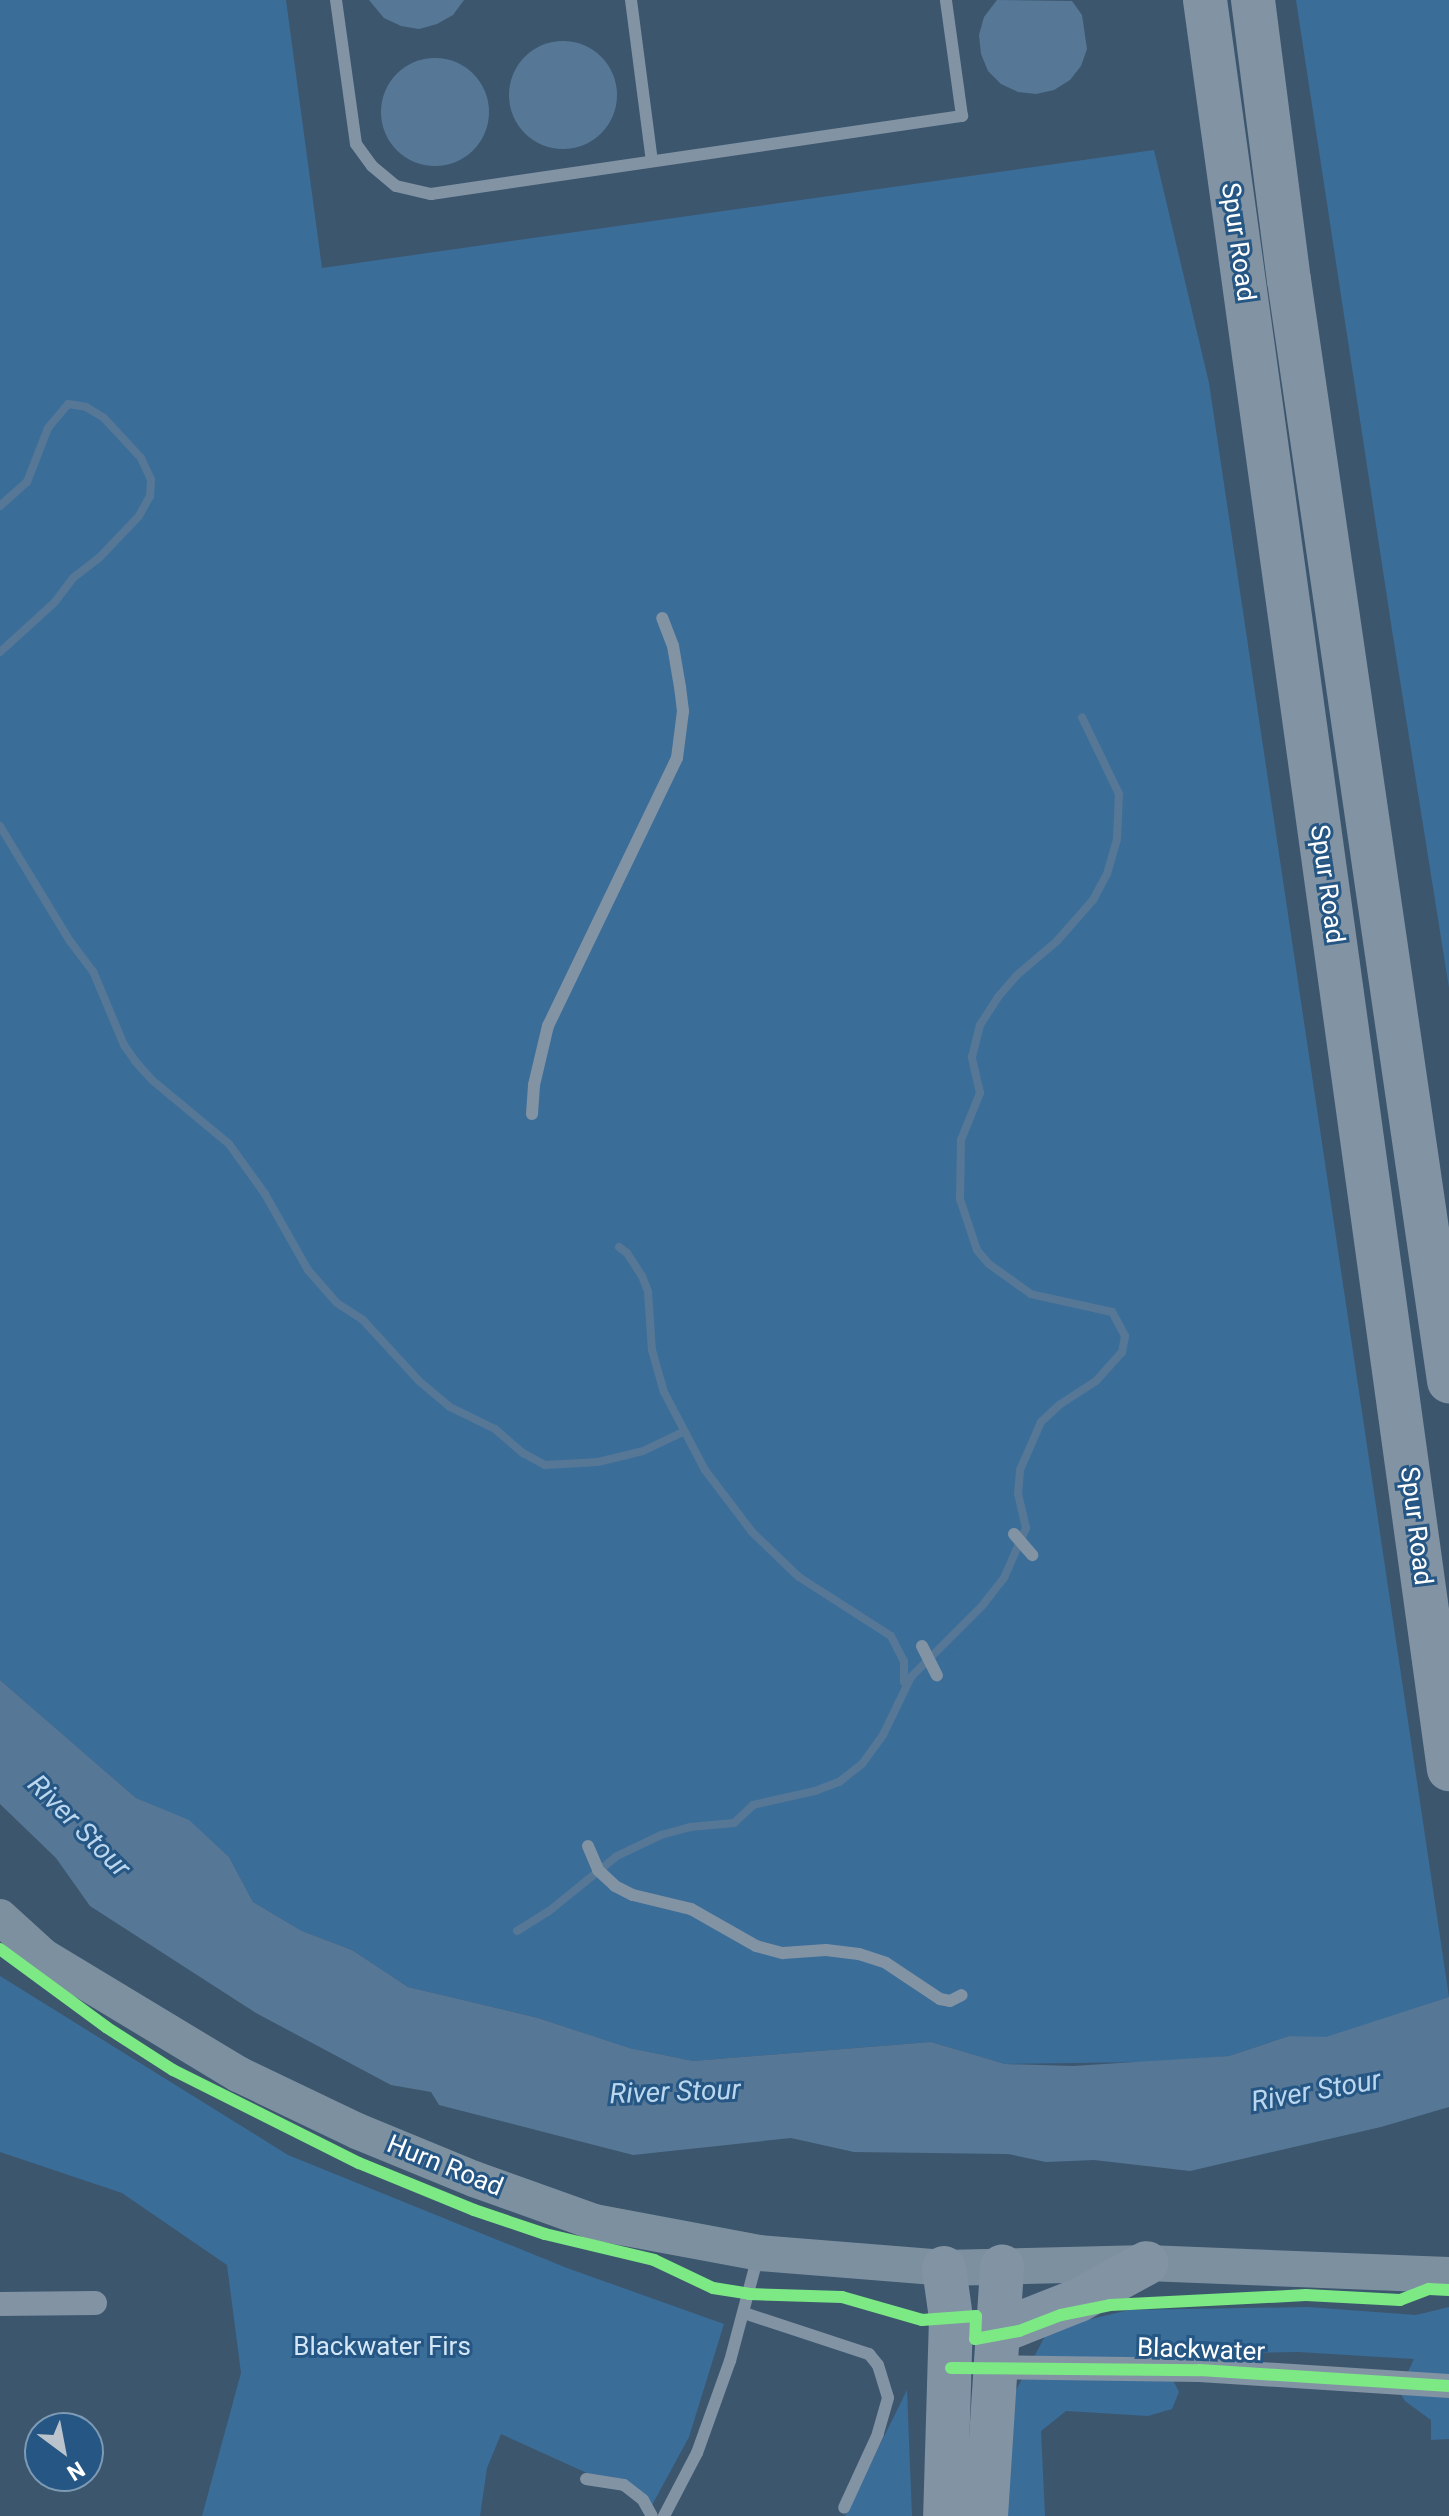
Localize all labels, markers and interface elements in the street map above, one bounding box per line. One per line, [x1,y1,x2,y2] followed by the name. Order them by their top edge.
[1214,181,1262,303] street label: Spur Road
[1303,823,1351,945] street label: Spur Road
[1393,1465,1439,1587] street label: Spur Road
[21,1768,137,1884] water label: River Stour
[1248,2063,1384,2119] water label: River Stour
[609,2073,741,2111] water label: River Stour
[383,2129,507,2203] street label: Hurn Road
[293,2331,471,2363] park label: Blackwater Firs
[1136,2332,1266,2368] street label: Blackwater
[24,2412,104,2492] north arrow
[63,2456,89,2486] text: N

